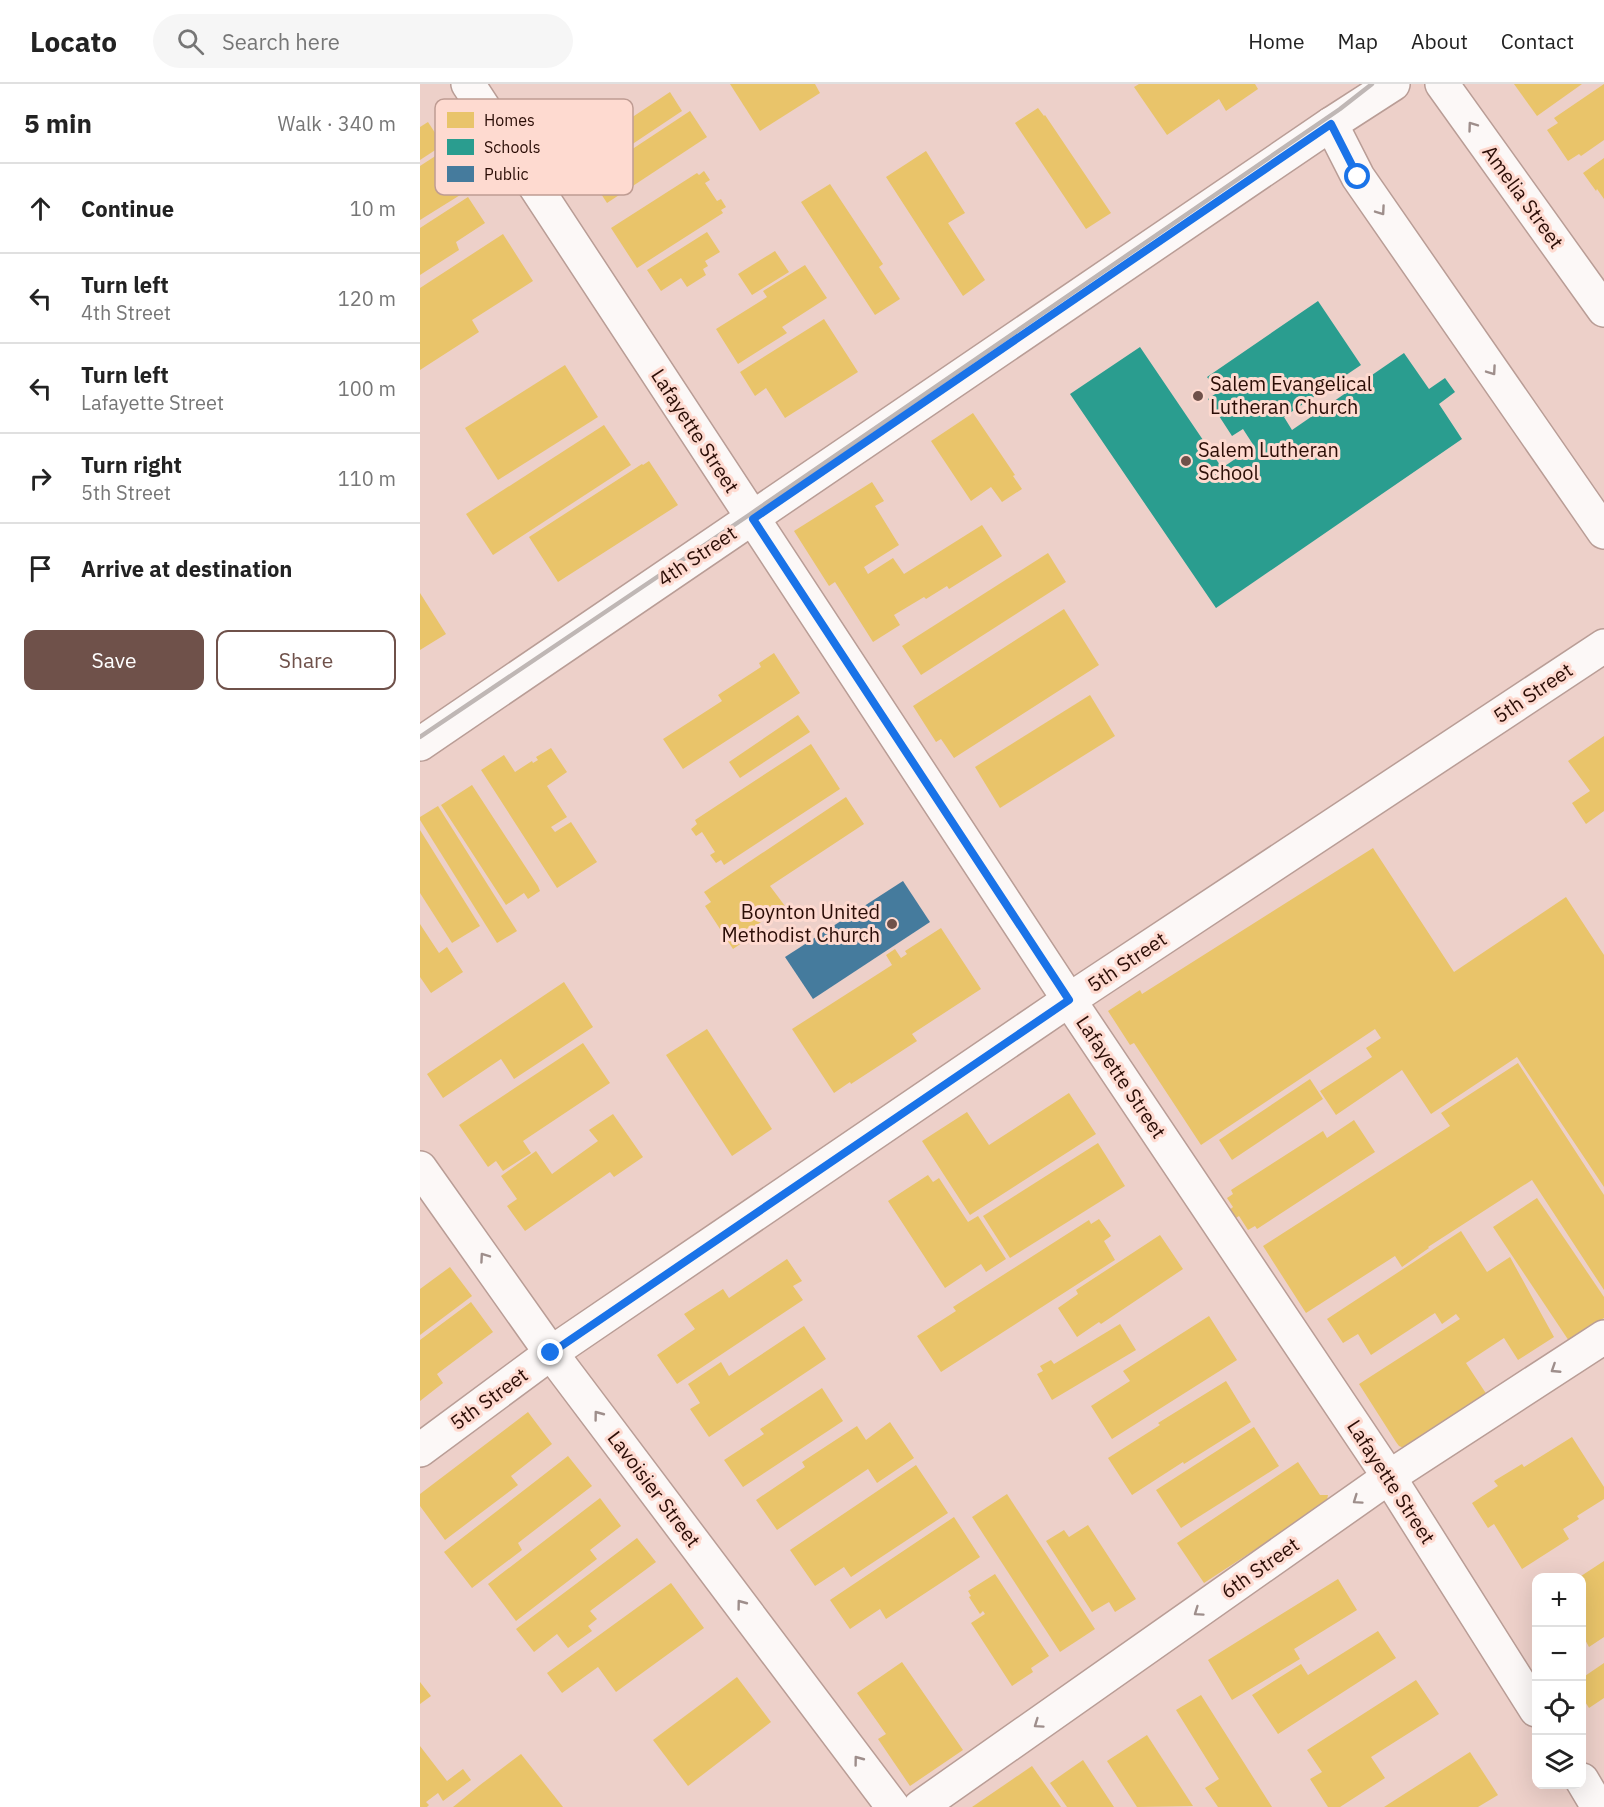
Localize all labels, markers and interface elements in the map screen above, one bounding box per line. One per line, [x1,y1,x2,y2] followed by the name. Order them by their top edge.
[153,14,573,68] search box
[30,23,117,60] text: Locato
[174,25,207,58] icon: search
[222,27,340,56] text: Search here
[1248,27,1305,55] text: Home
[1338,27,1378,55] text: Map
[1411,27,1468,55] text: About
[1501,27,1574,55] text: Contact
[435,99,633,195] legend
[24,106,92,140] text: 5 min
[278,110,396,137] text: Walk · 340 m
[484,110,535,130] text: Homes
[1468,121,1479,132] one-way arrow
[484,137,541,157] text: Schools
[1477,139,1570,254] street label: Amelia Street
[1344,163,1370,189] route start
[484,164,528,184] text: Public
[24,192,57,225] icon: ahead
[81,194,174,223] text: Continue
[350,195,396,222] text: 10 m
[1374,204,1385,215] one-way arrow
[81,270,169,299] text: Turn left
[24,282,57,315] icon: left
[338,285,396,312] text: 120 m
[81,299,171,326] text: 4th Street
[81,360,169,389] text: Turn left
[645,363,746,498] street label: Lafayette Street
[1485,364,1496,375] one-way arrow
[1210,370,1372,420] place label: Salem Evangelical Lutheran Church
[24,372,57,405] icon: left
[338,375,396,402] text: 100 m
[81,389,224,416] text: Lafayette Street
[1191,389,1205,403] marker: Salem Evangelical Lutheran Church
[1198,436,1339,486] place label: Salem Lutheran School
[81,450,182,479] text: Turn right
[1179,454,1193,468] marker: Salem Lutheran School
[24,462,57,495] icon: right
[338,465,396,492] text: 110 m
[81,479,171,506] text: 5th Street
[652,519,742,592] street label: 4th Street
[24,552,57,585] icon: arrive
[81,554,292,583] text: Arrive at destination
[24,630,204,690] button: Save
[216,630,396,690] button: Share
[1488,656,1578,729] street label: 5th Street
[721,898,880,948] place label: Boynton United Methodist Church
[885,917,899,931] marker: Boynton United Methodist Church
[1082,925,1172,998] street label: 5th Street
[1070,1010,1173,1144] street label: Lafayette Street
[480,1253,491,1264] one-way arrow
[537,1339,563,1365] route end
[444,1361,533,1436] street label: 5th Street
[1551,1362,1562,1373] one-way arrow
[595,1411,606,1422] one-way arrow
[1341,1414,1442,1549] street label: Lafayette Street
[602,1425,707,1552] street label: Lavoisier Street
[1353,1493,1364,1504] one-way arrow
[1215,1531,1304,1604] street label: 6th Street
[1532,1573,1586,1789] map controls
[1532,1573,1586,1627] button: +
[737,1600,748,1611] one-way arrow
[1193,1605,1204,1616] one-way arrow
[1532,1627,1586,1681] button: −
[1532,1681,1586,1735] button: locate
[1034,1717,1045,1728] one-way arrow
[1532,1735,1586,1789] button: layers
[854,1756,865,1767] one-way arrow

